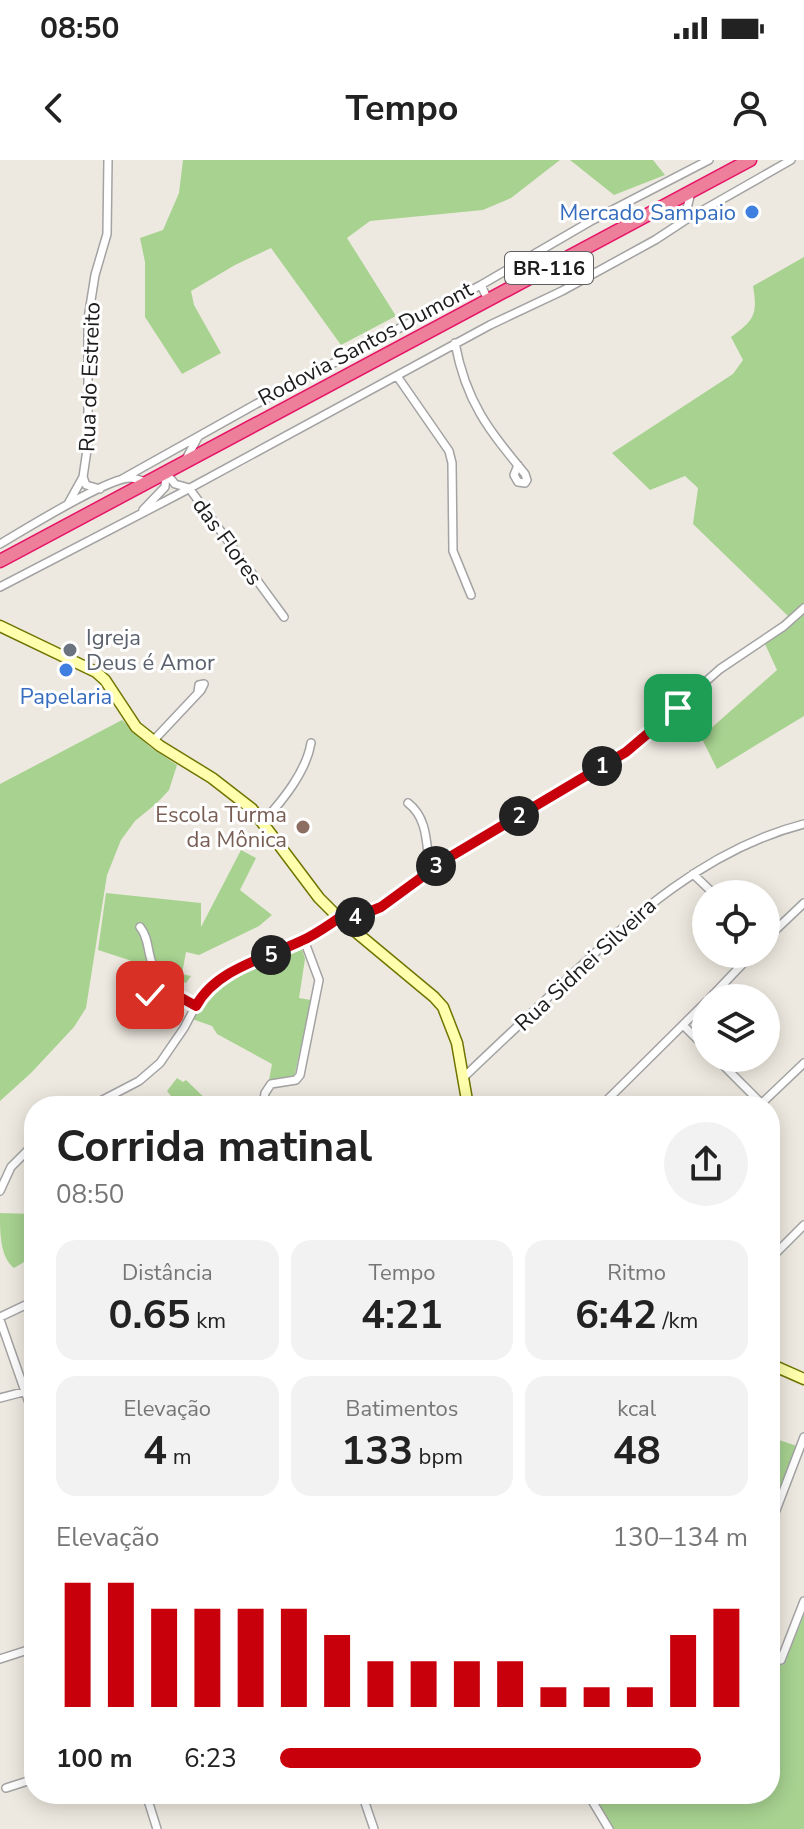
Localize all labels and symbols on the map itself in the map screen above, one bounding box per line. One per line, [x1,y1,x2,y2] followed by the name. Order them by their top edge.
[559,198,736,228] place label: Mercado Sampaio
[743,203,761,221] marker: Mercado Sampaio
[505,252,593,284] road number: BR-116
[253,274,478,413] street label: Rodovia Santos Dumont
[72,301,108,453] street label: Rua do Estreito
[185,492,269,591] street label: das Flores
[86,623,215,678] place label: Igreja Deus é Amor
[61,641,79,659] marker: Igreja Deus é Amor
[57,661,75,679] marker: Papelaria
[644,674,712,742] pin
[20,682,112,712] place label: Papelaria
[582,746,622,786] pin: 1
[499,796,539,836] pin: 2
[155,800,287,855] place label: Escola Turma da Mônica
[294,818,312,836] marker: Escola Turma da Mônica
[416,846,456,886] pin: 3
[508,891,663,1038] street label: Rua Sidnei Silveira
[335,897,375,937] pin: 4
[251,935,291,975] pin: 5
[116,961,184,1029] pin

